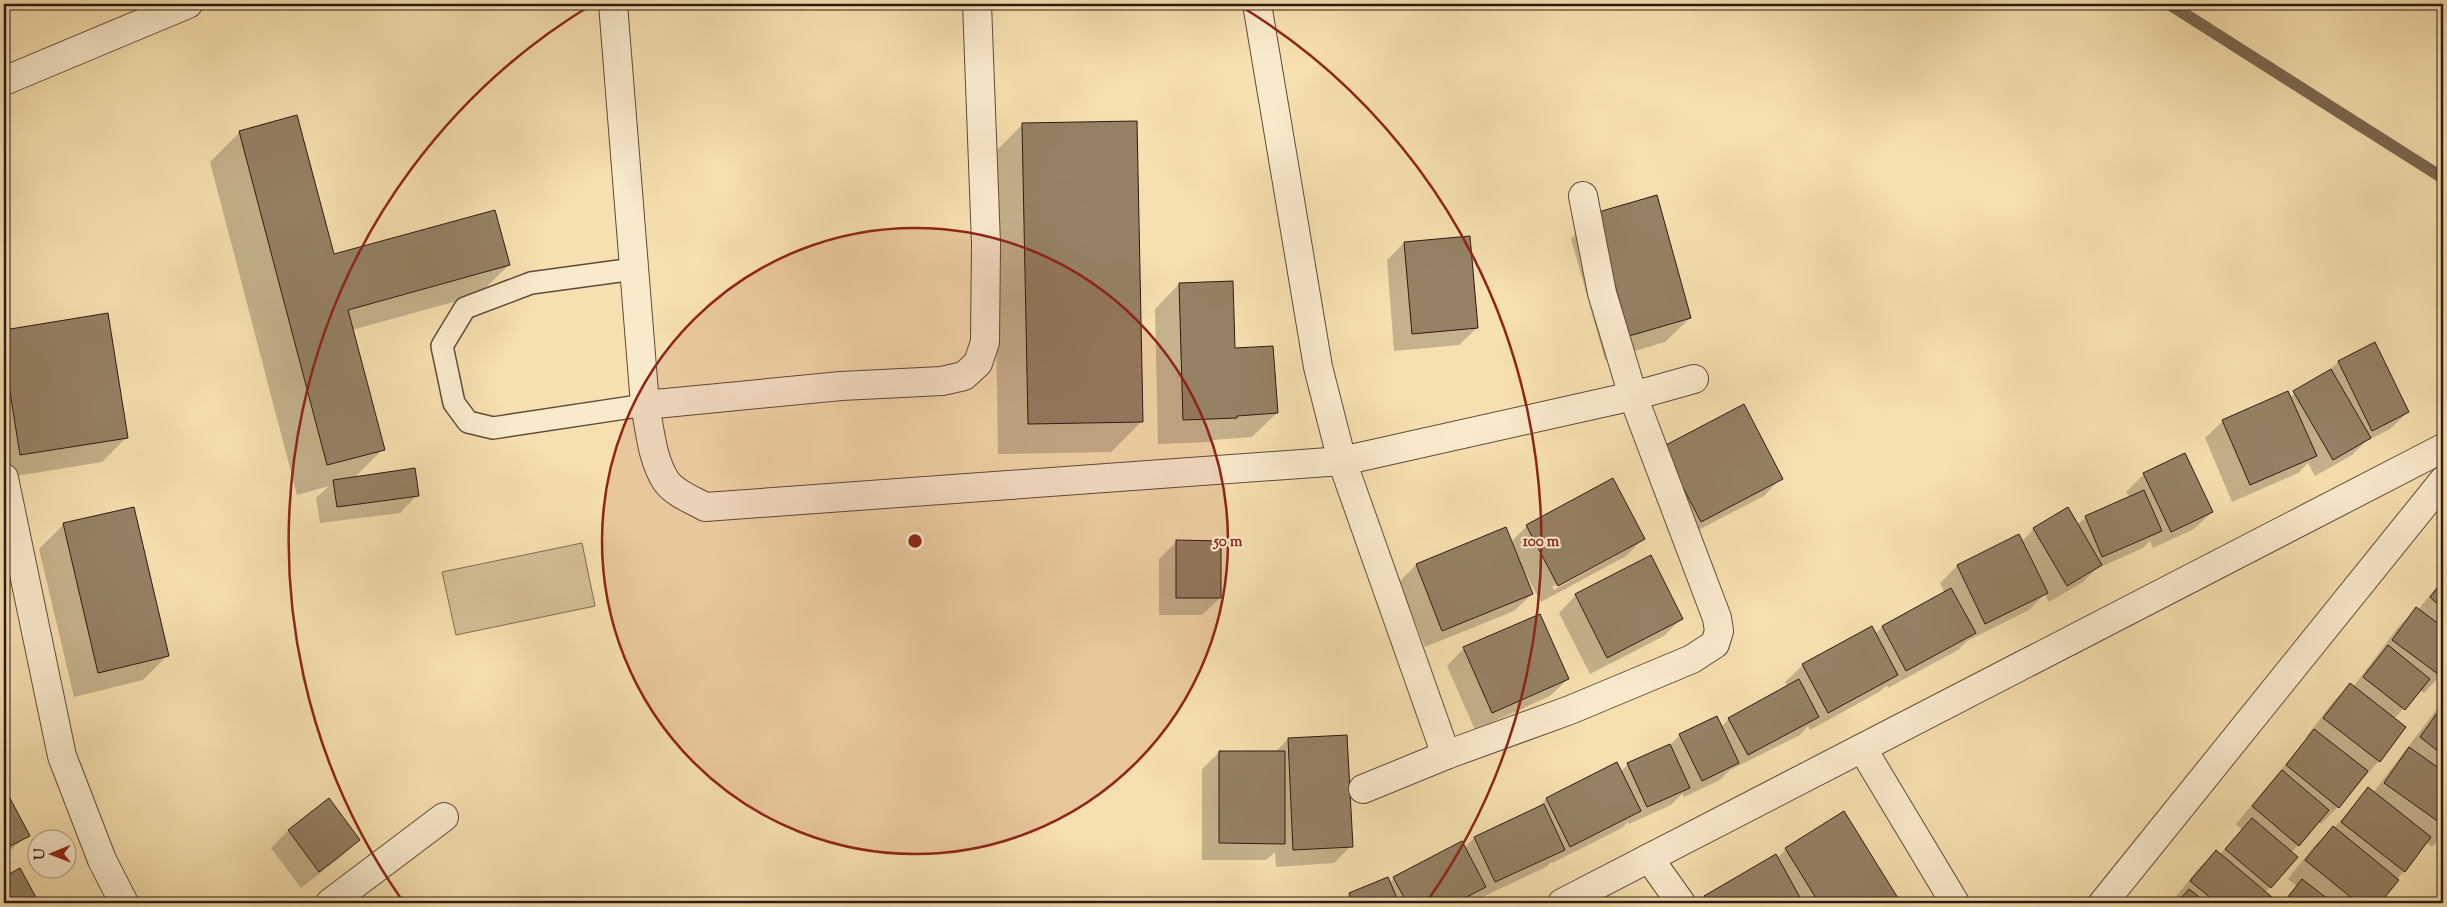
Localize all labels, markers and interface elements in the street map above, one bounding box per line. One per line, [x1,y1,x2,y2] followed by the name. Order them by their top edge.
[906,532,924,550] centre of rings
[1213,532,1243,553] text: 50 m
[1523,532,1560,553] text: 100 m
[28,830,78,880] north arrow
[31,848,51,860] text: U

